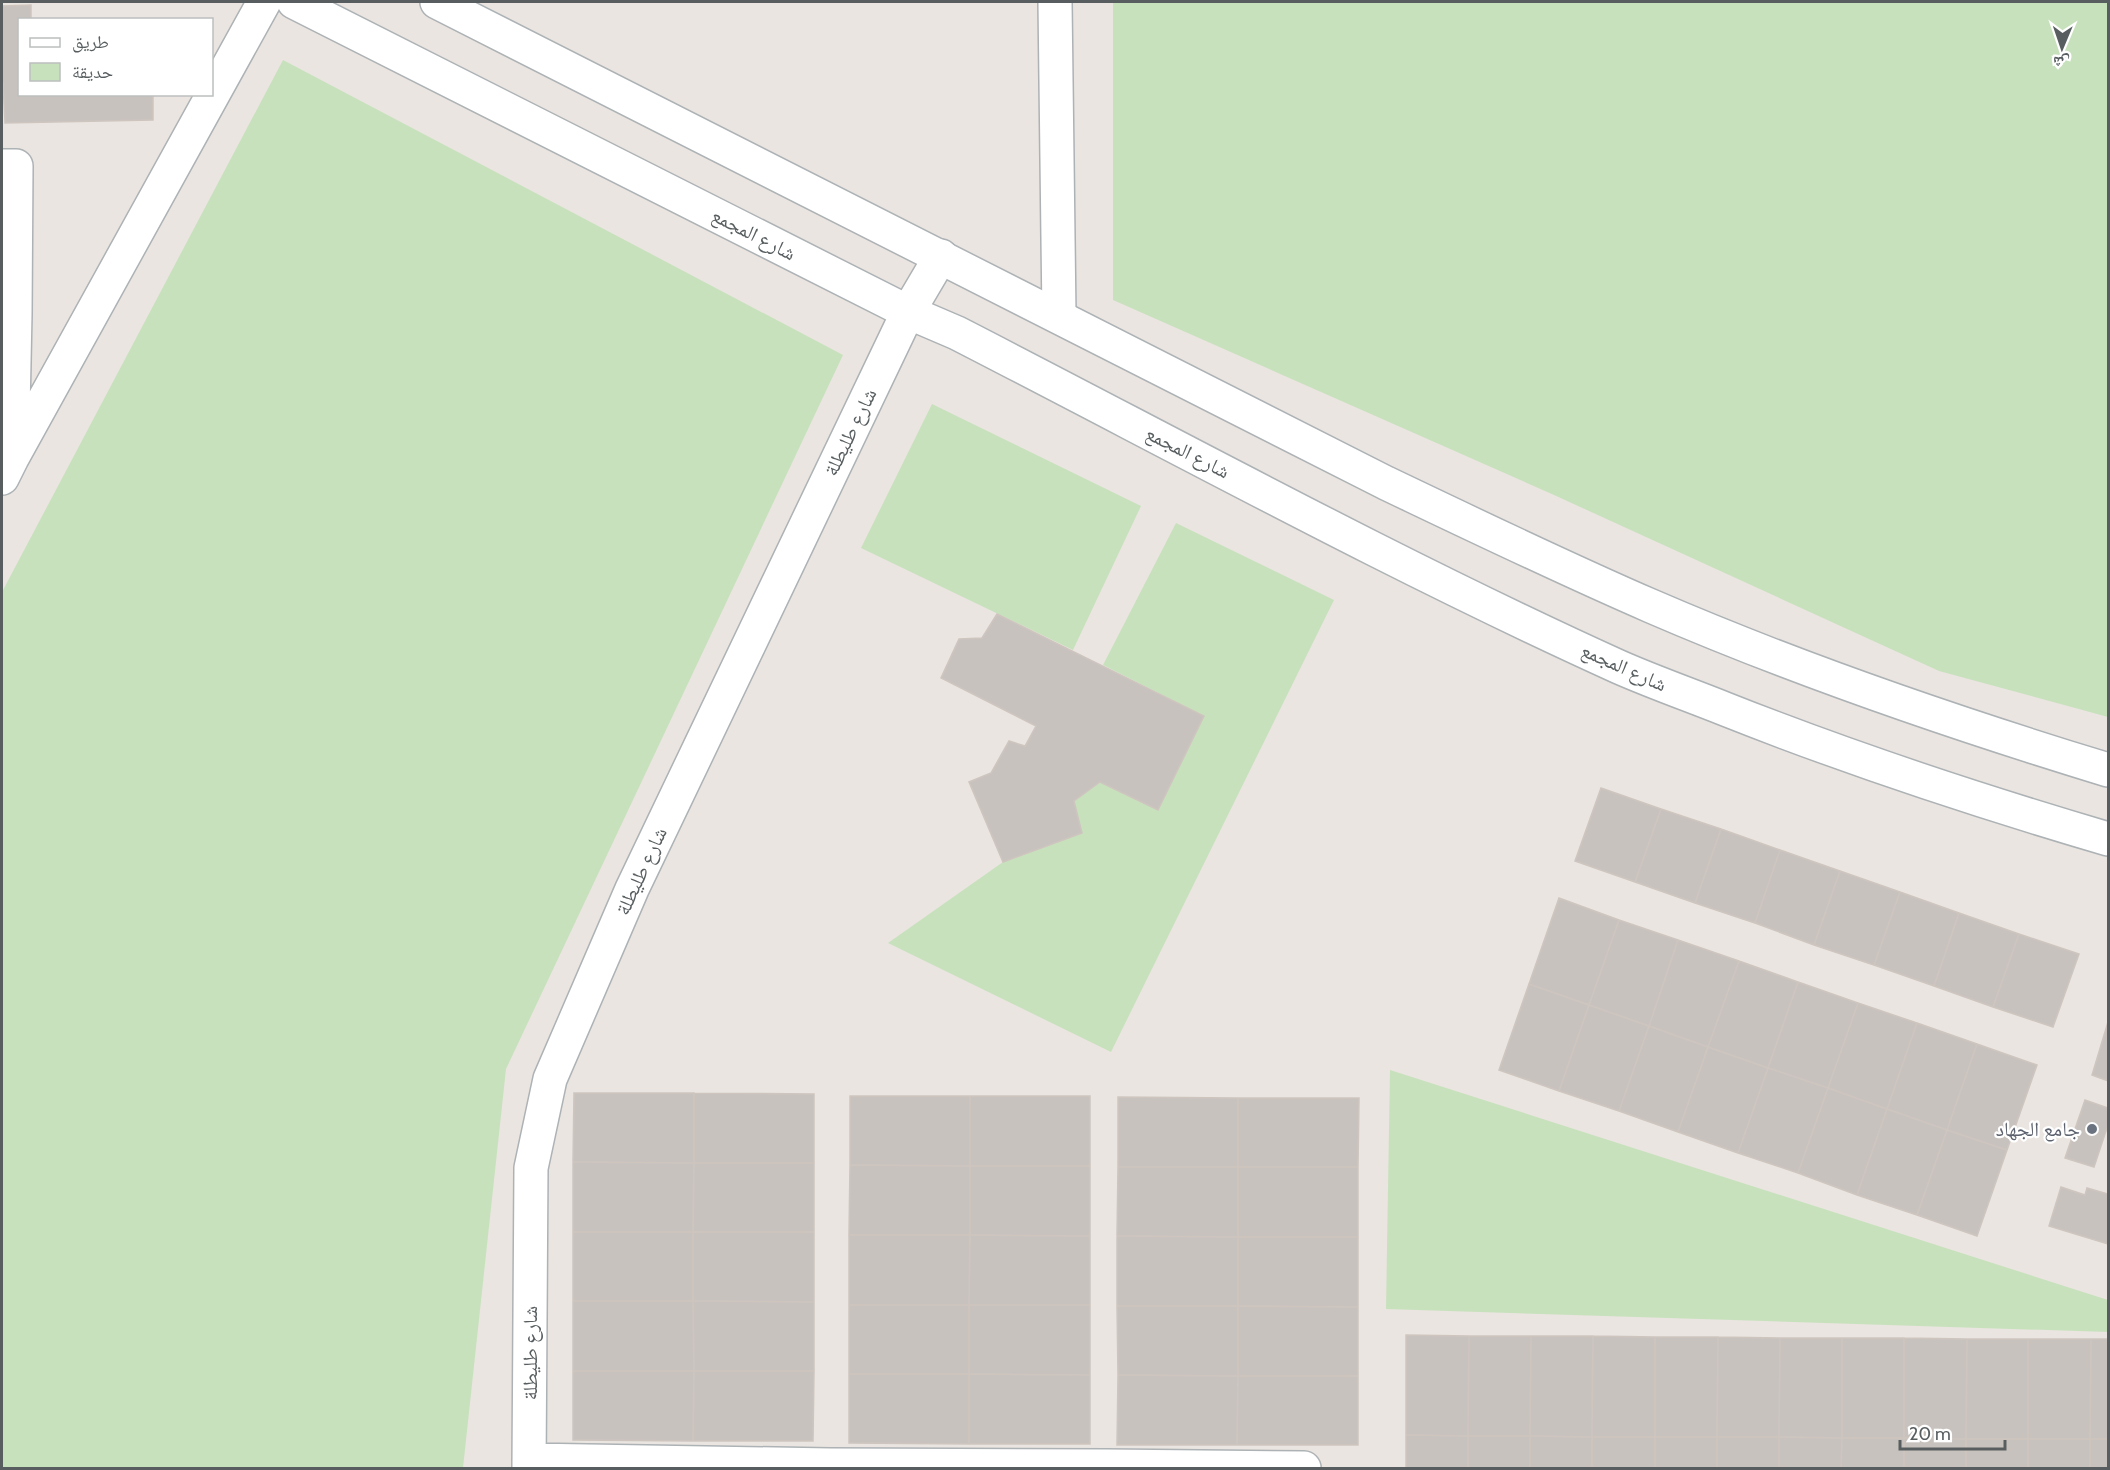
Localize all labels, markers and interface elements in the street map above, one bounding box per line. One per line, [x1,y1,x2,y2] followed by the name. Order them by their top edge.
[18,18,213,96] legend
[2032,18,2092,78] north arrow
[72,31,109,53] text: طريق
[2053,53,2070,72] text: ش
[72,61,113,83] text: حديقة
[708,203,800,266] street label: شارع المجمع
[819,384,882,480] street label: شارع طليطلة
[1142,421,1234,484] street label: شارع المجمع
[1577,638,1670,697] street label: شارع المجمع
[610,823,673,919] street label: شارع طليطلة
[1996,1117,2080,1142] place label: جامع الجهاد
[2085,1122,2099,1136] marker: جامع الجهاد
[518,1306,543,1400] street label: شارع طليطلة
[1900,1413,2005,1451] scale bar
[1909,1423,1951,1445] text: 20 m

